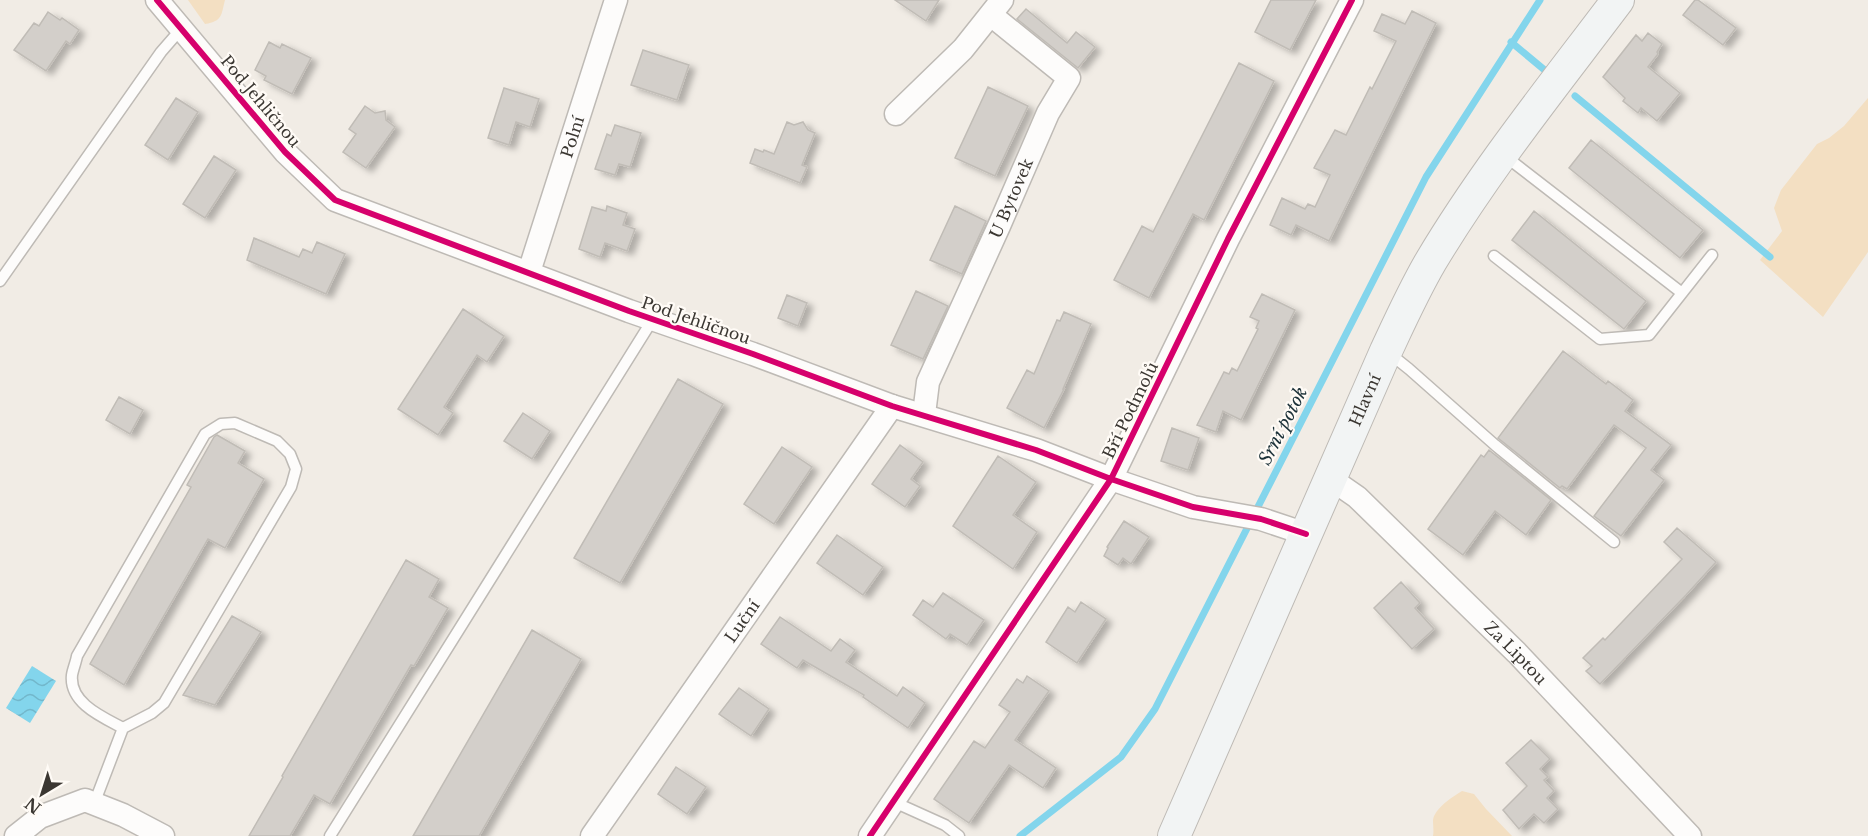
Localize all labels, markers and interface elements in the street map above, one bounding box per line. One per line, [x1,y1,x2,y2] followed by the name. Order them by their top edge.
[217,51,305,151] street label: Pod Jehličnou
[556,113,588,160] street label: Polní
[985,155,1037,241] street label: U Bytovek
[639,292,753,348] street label: Pod Jehličnou
[1098,358,1162,462] street label: Bří Podmolů
[1345,370,1385,429] street label: Hlavní
[1254,383,1312,469] water label: Srní potok
[720,596,764,646] street label: Luční
[1480,617,1551,689] street label: Za Liptou
[12,764,72,824] north arrow
[21,793,45,818] text: N

